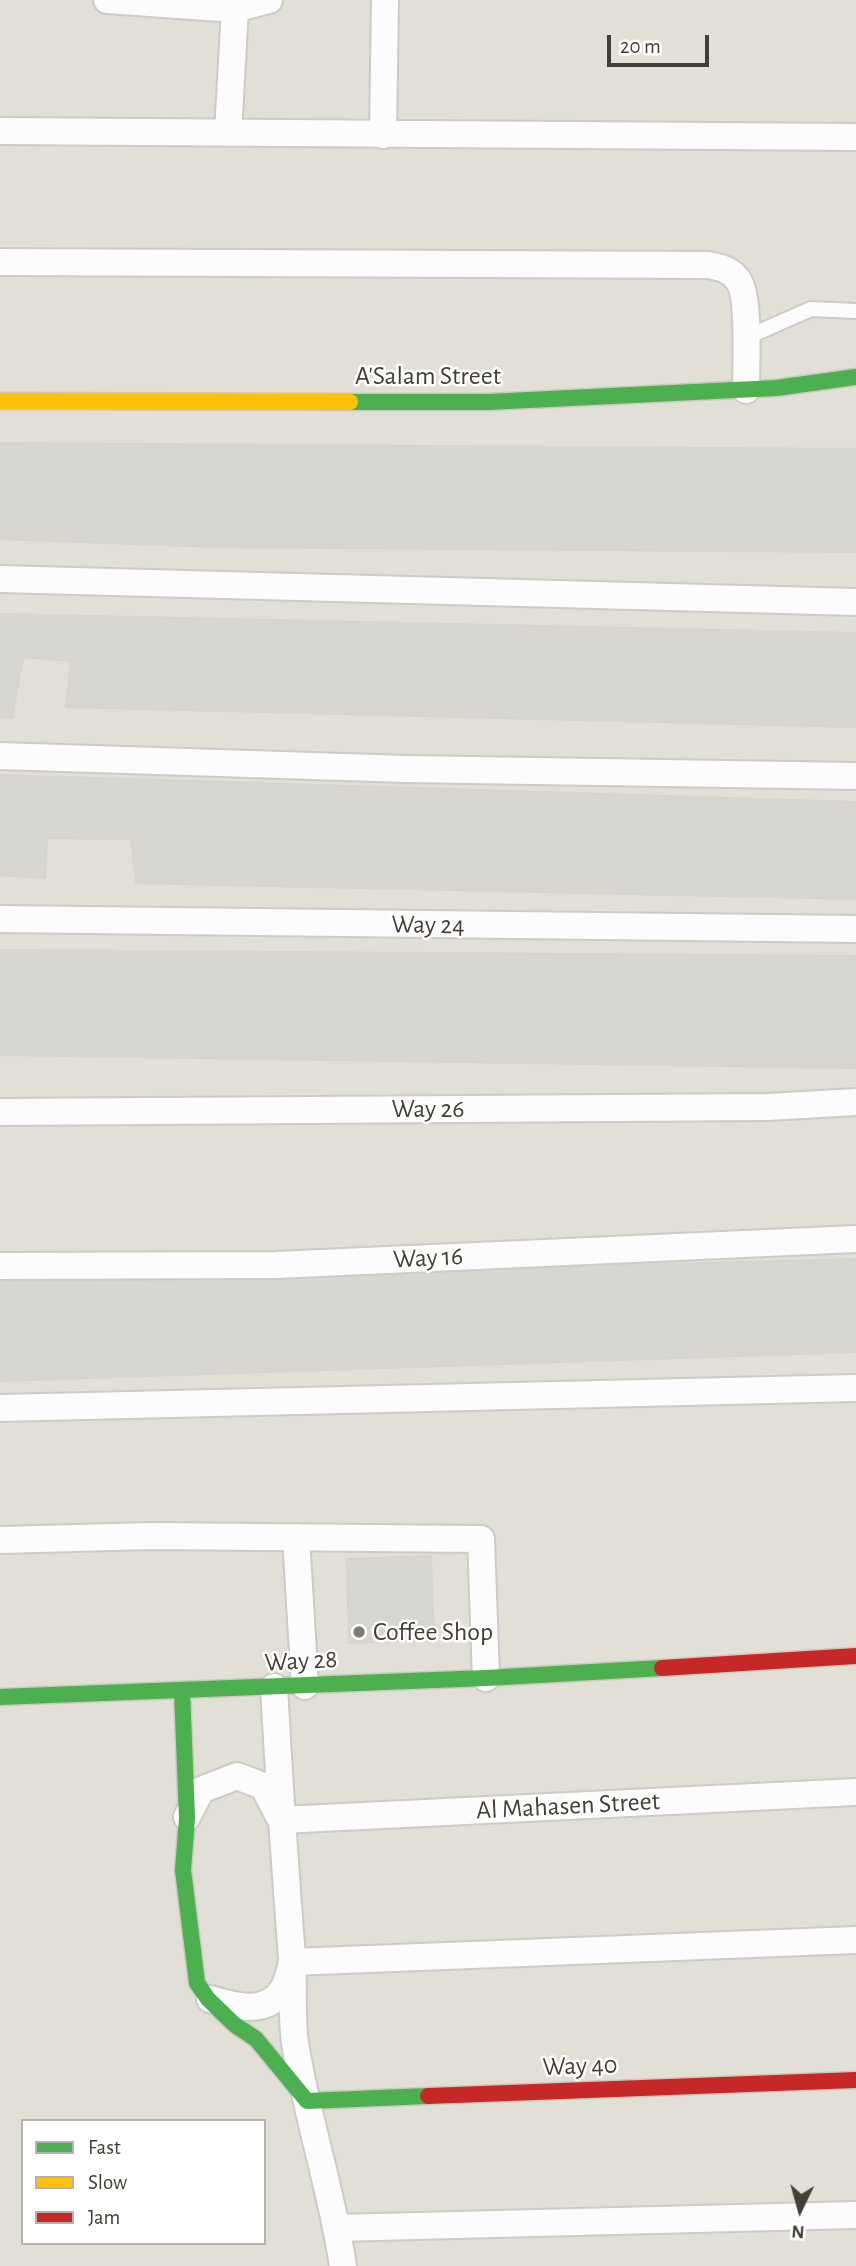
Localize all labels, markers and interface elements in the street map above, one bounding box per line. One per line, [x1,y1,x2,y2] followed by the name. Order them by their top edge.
[611,21,712,65] scale bar
[620,36,661,57] text: 20 m
[355,360,501,392] street label: A'Salam Street
[391,909,465,941] street label: Way 24
[392,1093,464,1125] street label: Way 26
[392,1241,464,1275] street label: Way 16
[373,1616,493,1648] place label: Coffee Shop
[351,1624,367,1640] marker: Coffee Shop
[264,1644,338,1678] street label: Way 28
[475,1786,661,1826] street label: Al Mahasen Street
[542,2049,618,2083] street label: Way 40
[21,2119,266,2245] legend
[88,2137,121,2158] text: Fast
[88,2172,127,2193] text: Slow
[765,2175,835,2245] north arrow
[88,2207,120,2228] text: Jam
[791,2221,806,2241] text: N

